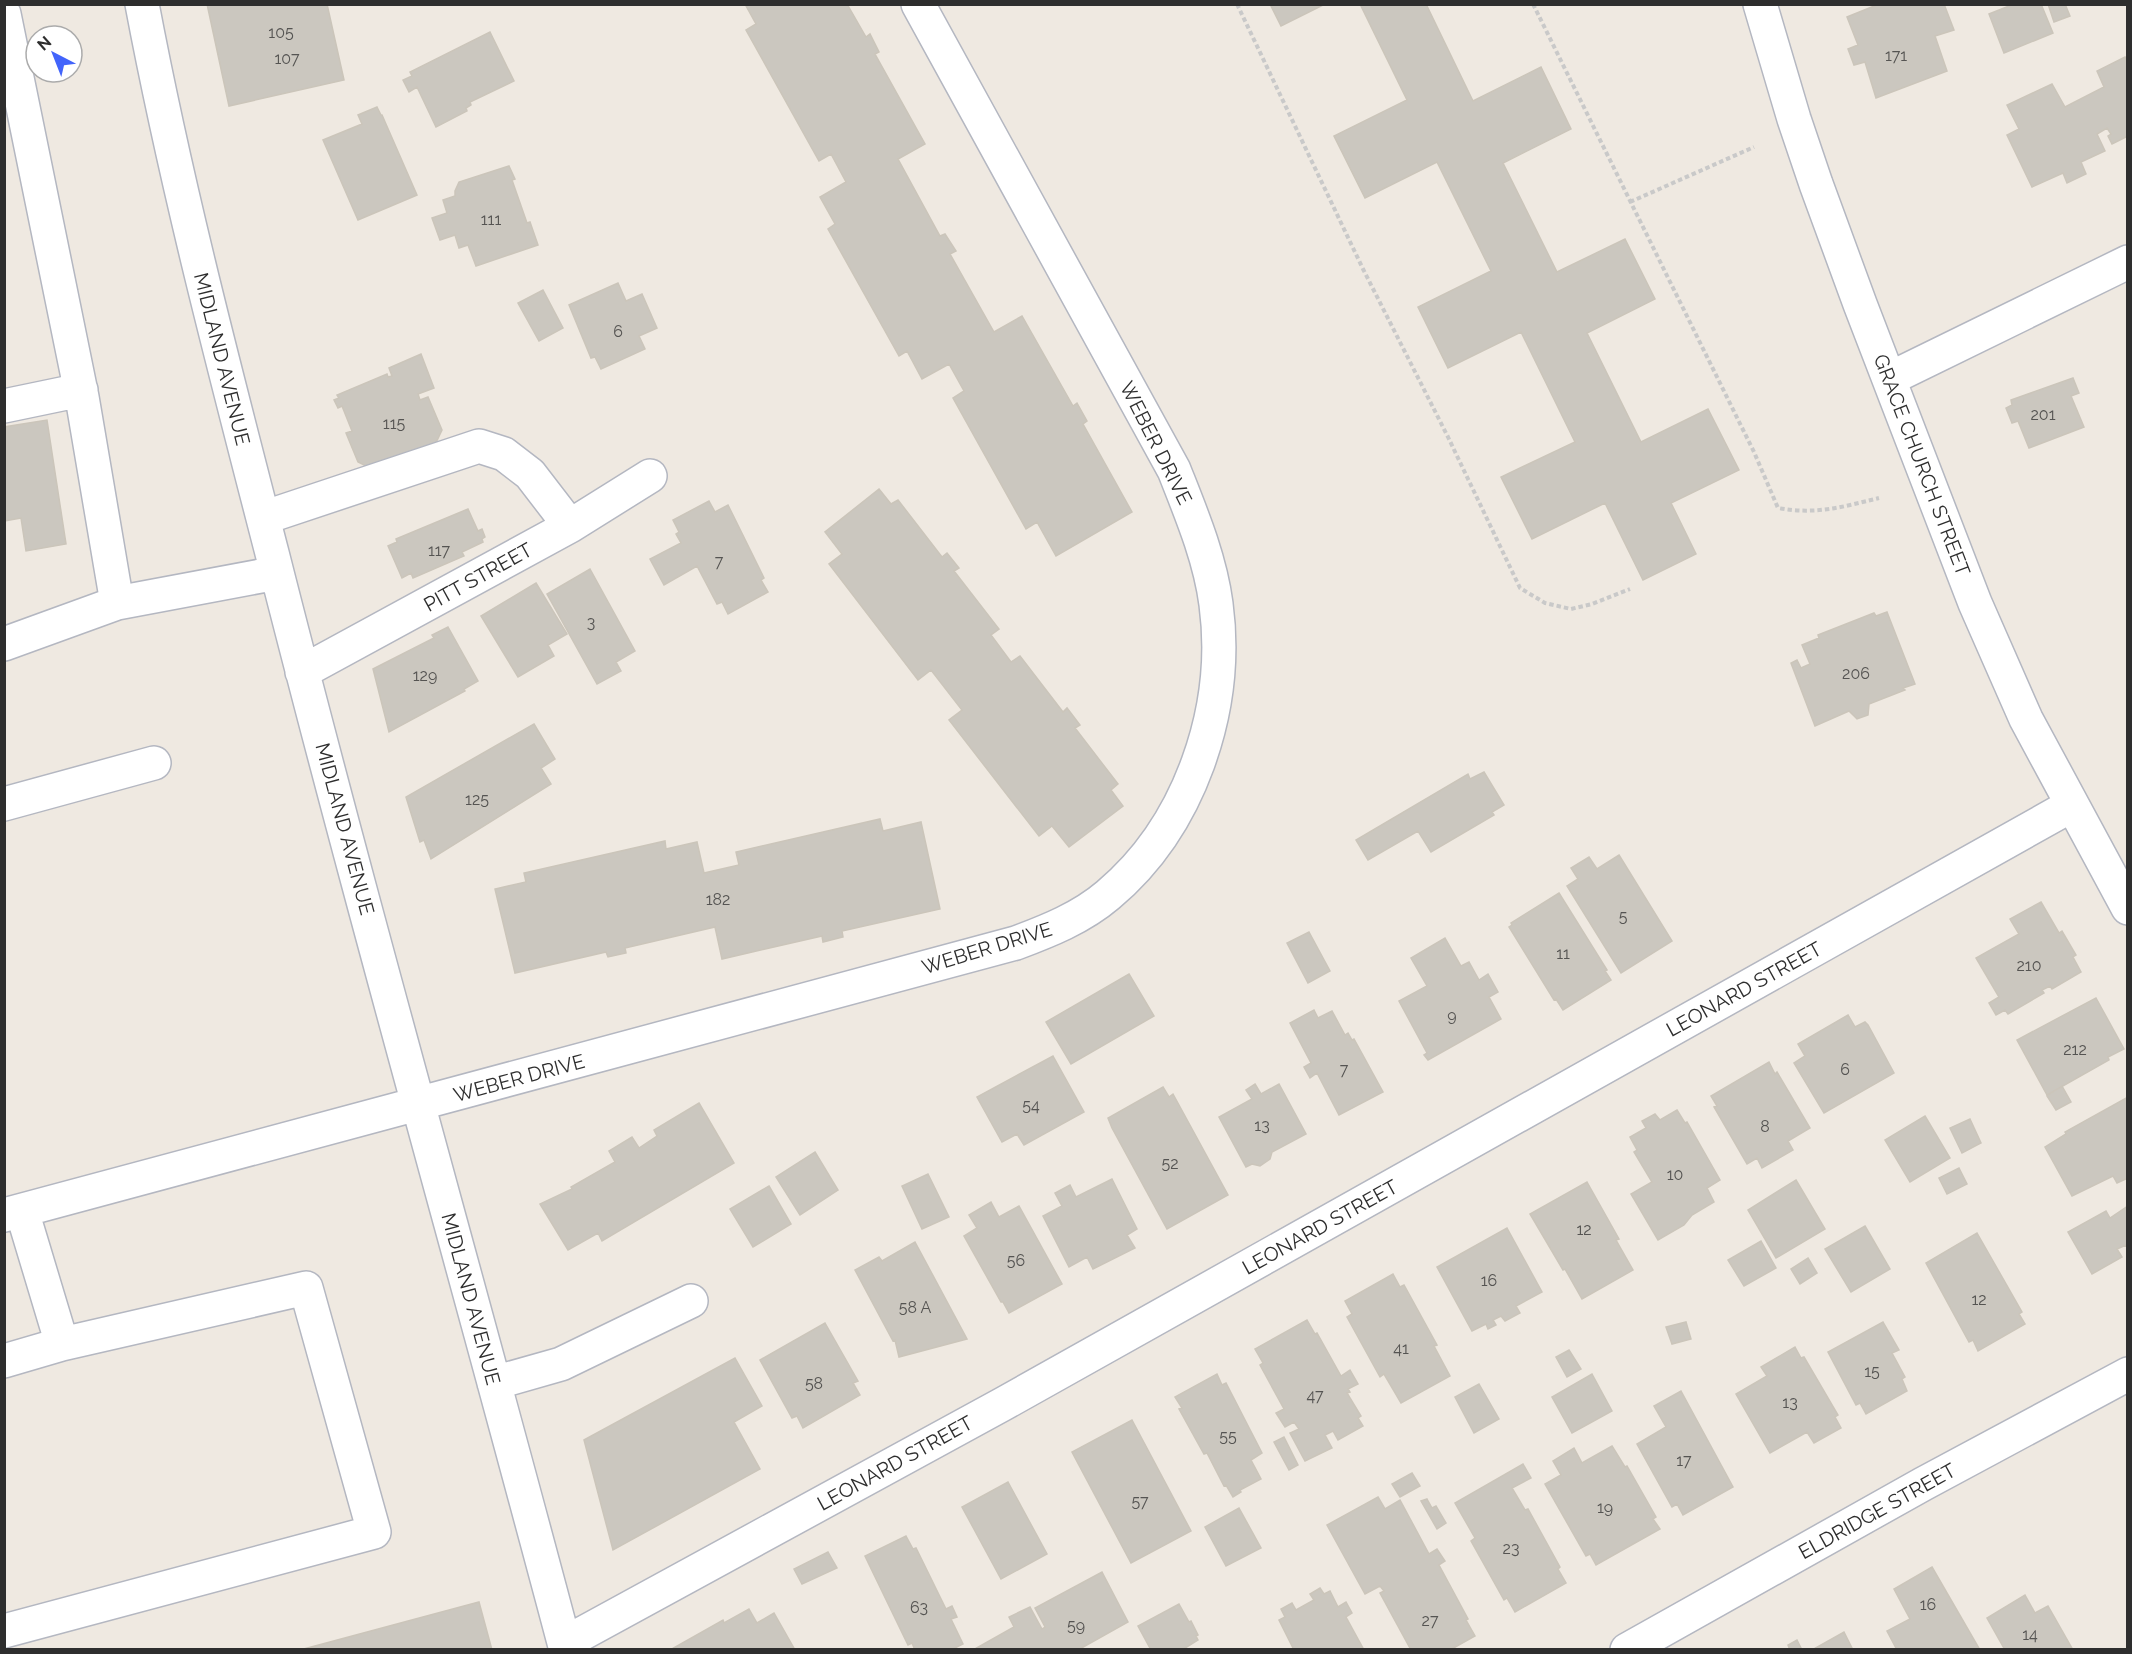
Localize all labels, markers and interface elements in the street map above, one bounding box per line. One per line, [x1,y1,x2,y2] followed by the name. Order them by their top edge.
[268,23,294,42] house number: 105
[24,24,84,84] north arrow
[33,32,55,54] text: N
[1885,46,1907,65] house number: 171
[274,49,300,68] house number: 107
[481,210,501,229] house number: 111
[189,270,255,448] street label: MIDLAND AVENUE
[613,322,623,341] house number: 6
[1869,351,1975,579] street label: GRACE CHURCH STREET
[1115,377,1197,509] street label: WEBER DRIVE
[2031,405,2056,424] house number: 201
[383,414,405,433] house number: 115
[420,537,536,617] street label: PITT STREET
[428,541,451,560] house number: 117
[715,552,724,571] house number: 7
[587,613,595,632] house number: 3
[1842,664,1870,683] house number: 206
[413,666,437,685] house number: 129
[310,740,380,918] street label: MIDLAND AVENUE
[465,790,489,809] house number: 125
[706,890,730,909] house number: 182
[1619,907,1628,926] house number: 5
[919,917,1055,979] street label: WEBER DRIVE
[1662,936,1826,1042] street label: LEONARD STREET
[1556,944,1570,963] house number: 11
[2017,956,2041,975] house number: 210
[1447,1006,1457,1025] house number: 9
[2063,1040,2087,1059] house number: 212
[451,1049,587,1107] street label: WEBER DRIVE
[1340,1060,1349,1079] house number: 7
[1840,1060,1850,1079] house number: 6
[1022,1096,1040,1115] house number: 54
[1254,1116,1270,1135] house number: 13
[1760,1117,1770,1136] house number: 8
[1161,1154,1179,1173] house number: 52
[1667,1165,1683,1184] house number: 10
[1238,1174,1402,1280] street label: LEONARD STREET
[436,1210,506,1388] street label: MIDLAND AVENUE
[1576,1220,1592,1239] house number: 12
[1007,1251,1025,1270] house number: 56
[1481,1271,1497,1290] house number: 16
[1971,1290,1987,1309] house number: 12
[899,1298,931,1317] house number: 58 A
[1393,1339,1409,1358] house number: 41
[1864,1362,1880,1381] house number: 15
[805,1374,823,1393] house number: 58
[1306,1386,1324,1405] house number: 47
[1782,1393,1798,1412] house number: 13
[813,1410,977,1516] street label: LEONARD STREET
[1219,1427,1237,1446] house number: 55
[1676,1451,1692,1470] house number: 17
[1794,1458,1960,1564] street label: ELDRIDGE STREET
[1131,1492,1149,1511] house number: 57
[1597,1498,1613,1517] house number: 19
[1503,1539,1519,1558] house number: 23
[1920,1595,1936,1614] house number: 16
[910,1598,928,1617] house number: 63
[1422,1611,1439,1630] house number: 27
[1067,1616,1085,1635] house number: 59
[2022,1625,2038,1644] house number: 14

